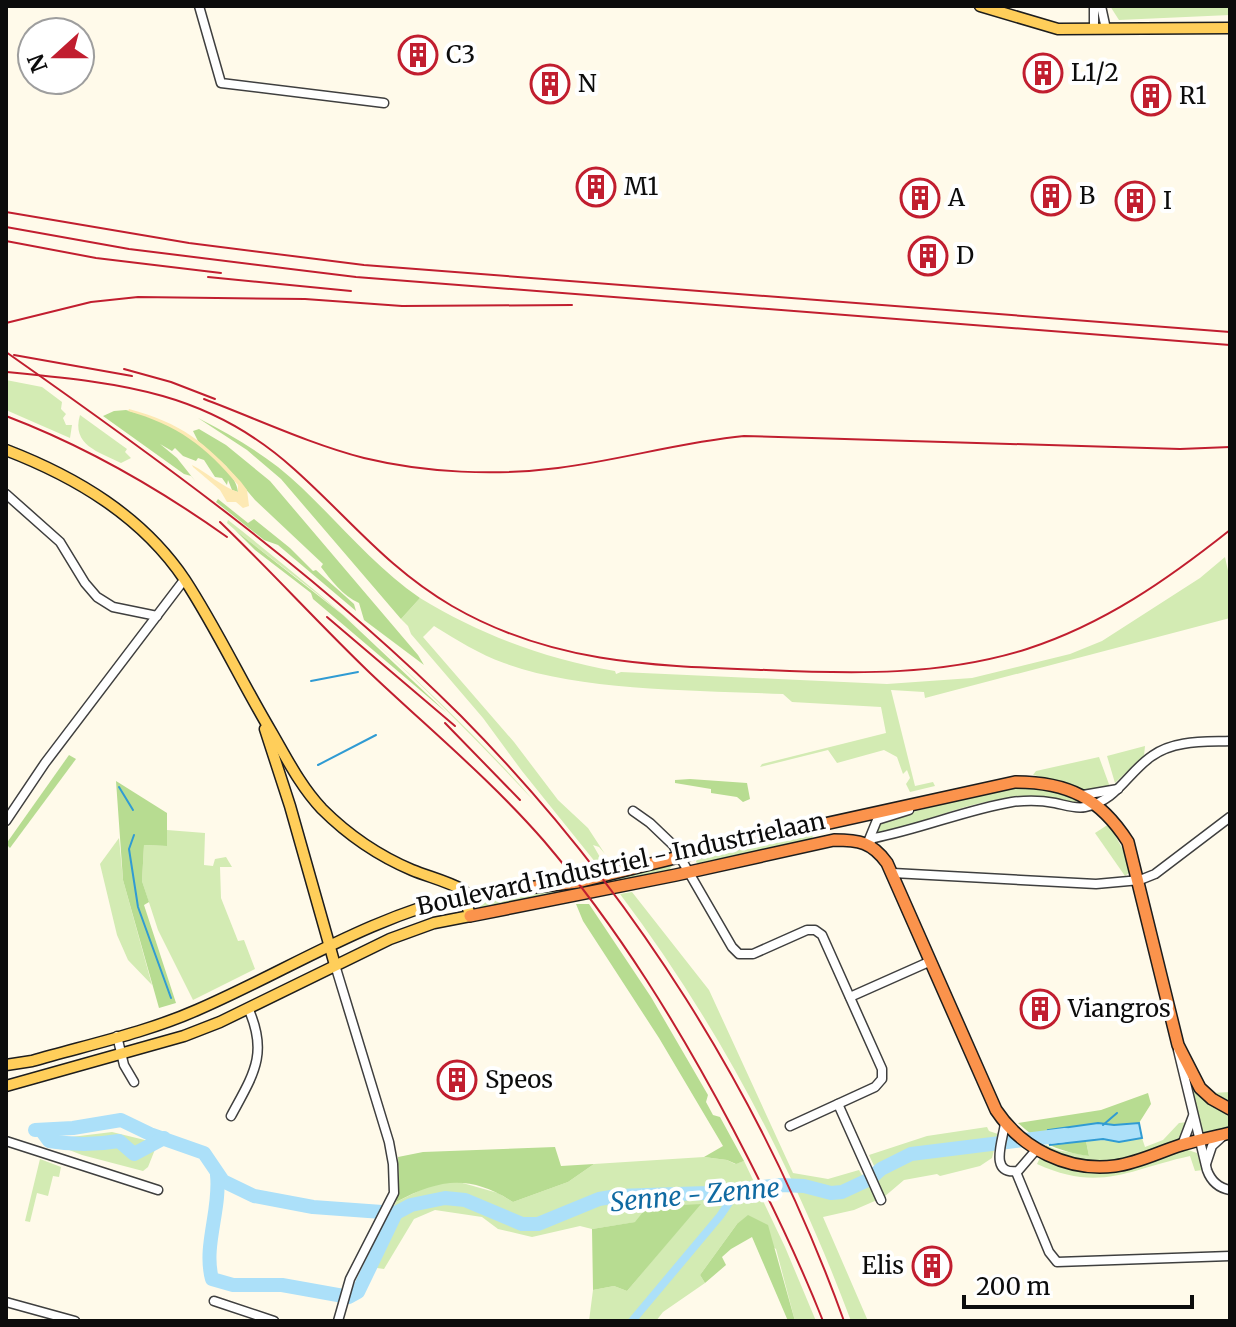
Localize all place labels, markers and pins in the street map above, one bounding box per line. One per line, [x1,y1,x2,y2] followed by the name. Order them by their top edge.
[397,34,439,76] building icon: C3
[446,39,475,70] place label: C3
[1022,52,1064,94] building icon: L1/2
[1071,57,1119,88] place label: L1/2
[529,63,571,105] building icon: N
[578,68,597,99] place label: N
[1130,75,1172,117] building icon: R1
[1179,80,1206,111] place label: R1
[575,166,617,208] building icon: M1
[624,171,658,202] place label: M1
[1030,175,1072,217] building icon: B
[899,177,941,219] building icon: A
[1079,180,1095,211] place label: B
[1114,180,1156,222] building icon: I
[947,182,966,213] place label: A
[1163,185,1172,216] place label: I
[907,235,949,277] building icon: D
[956,240,974,271] place label: D
[1019,988,1061,1030] building icon: Viangros
[1067,993,1171,1024] place label: Viangros
[436,1059,478,1101] building icon: Speos
[485,1064,553,1095] place label: Speos
[911,1245,953,1287] building icon: Elis
[862,1250,904,1281] place label: Elis

